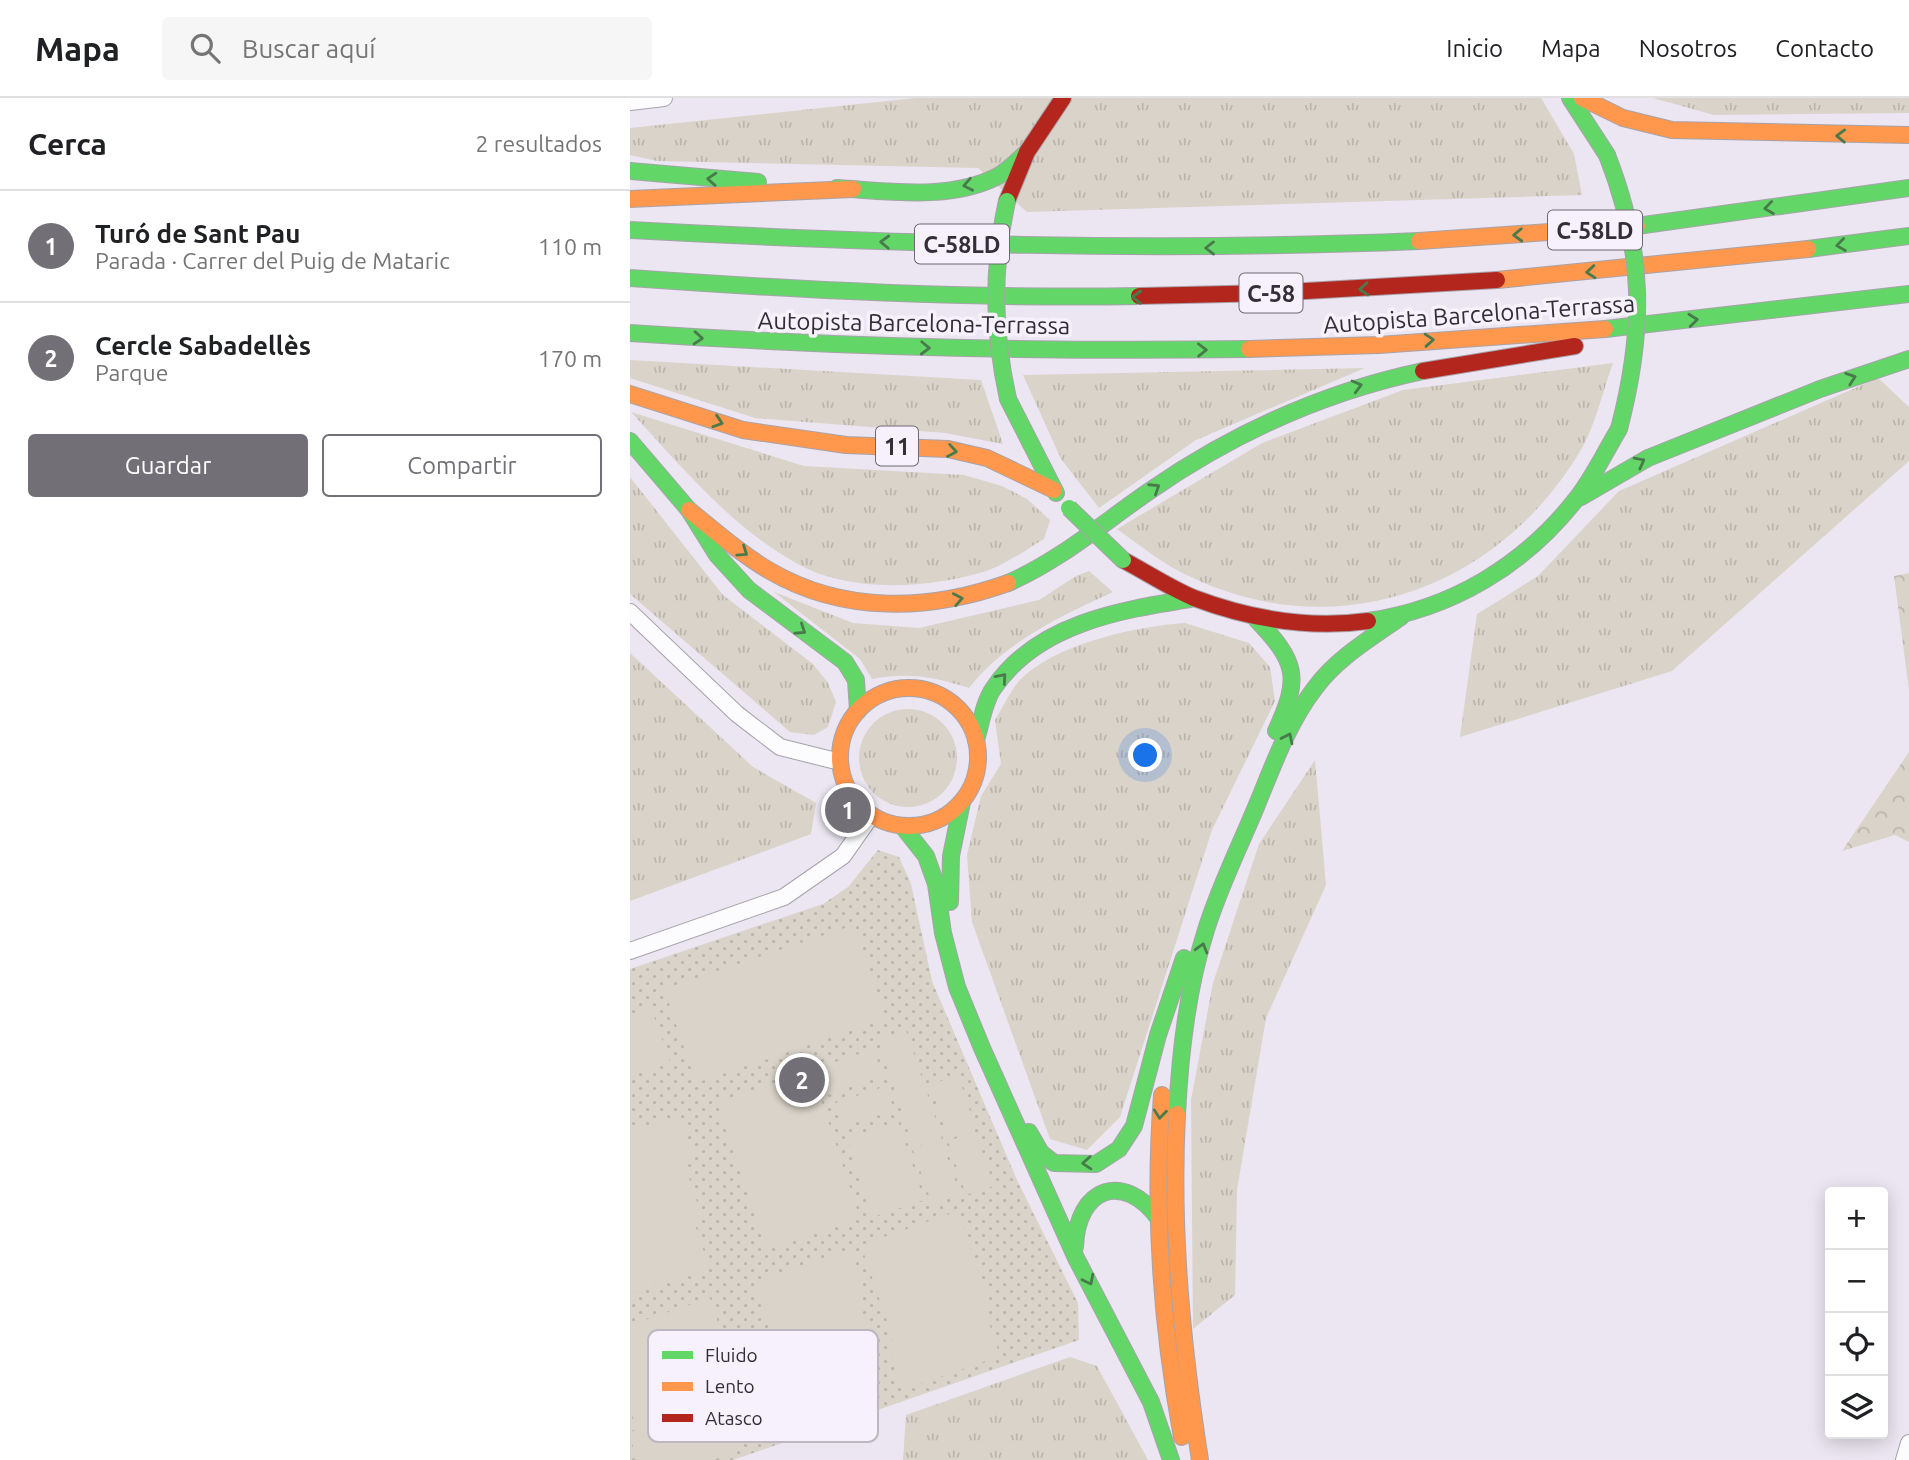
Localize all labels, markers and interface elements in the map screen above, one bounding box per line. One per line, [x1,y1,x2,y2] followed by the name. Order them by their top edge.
[162,17,652,80] search box
[186,29,224,67] icon: search
[35,30,120,67] text: Mapa
[242,34,376,63] text: Buscar aquí
[1446,35,1503,62] text: Inicio
[1541,35,1601,62] text: Mapa
[1639,35,1737,62] text: Nosotros
[1775,35,1874,62] text: Contacto
[28,127,107,161] text: Cerca
[1835,128,1846,144] one-way arrow
[476,131,602,156] text: 2 resultados
[706,172,717,187] one-way arrow
[963,176,975,191] one-way arrow
[1763,200,1775,215] one-way arrow
[1548,211,1642,250] road number: C-58LD
[95,219,300,248] text: Turó de Sant Pau
[915,225,1009,264] road number: C-58LD
[1512,227,1523,242] one-way arrow
[45,234,57,259] text: 1
[538,234,602,259] text: 110 m
[879,234,890,249] one-way arrow
[1836,237,1847,252] one-way arrow
[1205,240,1215,256] one-way arrow
[95,248,450,273] text: Parada · Carrer del Puig de Mataric
[1585,264,1596,279] one-way arrow
[1240,274,1302,312] road number: C-58
[1358,281,1369,296] one-way arrow
[1131,289,1142,305] one-way arrow
[1322,290,1636,338] street label: Autopista Barcelona-Terrassa
[757,307,1071,339] street label: Autopista Barcelona-Terrassa
[1687,313,1699,328] one-way arrow
[693,330,704,345] one-way arrow
[95,331,311,360] text: Cercle Sabadellès
[1424,333,1435,348] one-way arrow
[920,341,931,356] one-way arrow
[1197,342,1207,358] one-way arrow
[45,346,57,371] text: 2
[538,346,602,371] text: 170 m
[95,360,168,385] text: Parque
[1844,372,1857,386] one-way arrow
[1351,380,1363,394] one-way arrow
[712,413,724,428] one-way arrow
[876,426,918,466] road number: 11
[28,434,308,497] button: Guardar
[322,434,602,497] button: Compartir
[946,443,958,458] one-way arrow
[1633,457,1645,471] one-way arrow
[1147,483,1160,496] one-way arrow
[735,544,748,556] one-way arrow
[952,592,964,607] one-way arrow
[793,622,806,634] one-way arrow
[994,673,1006,686] one-way arrow
[1279,733,1293,745] one-way arrow
[1128,738,1162,772] your location
[825,784,871,836] pin: 1
[1193,942,1208,954] one-way arrow
[779,1054,825,1106] pin: 2
[1153,1108,1168,1120] one-way arrow
[1081,1155,1092,1170] one-way arrow
[1825,1187,1888,1439] map controls
[1825,1187,1888,1250] button: +
[1825,1250,1888,1313] button: −
[1080,1273,1094,1285] one-way arrow
[1825,1313,1888,1376] button: locate
[648,1330,878,1442] legend
[705,1344,758,1366] text: Fluido
[705,1375,755,1397] text: Lento
[1825,1376,1888,1439] button: layers
[705,1407,763,1429] text: Atasco

